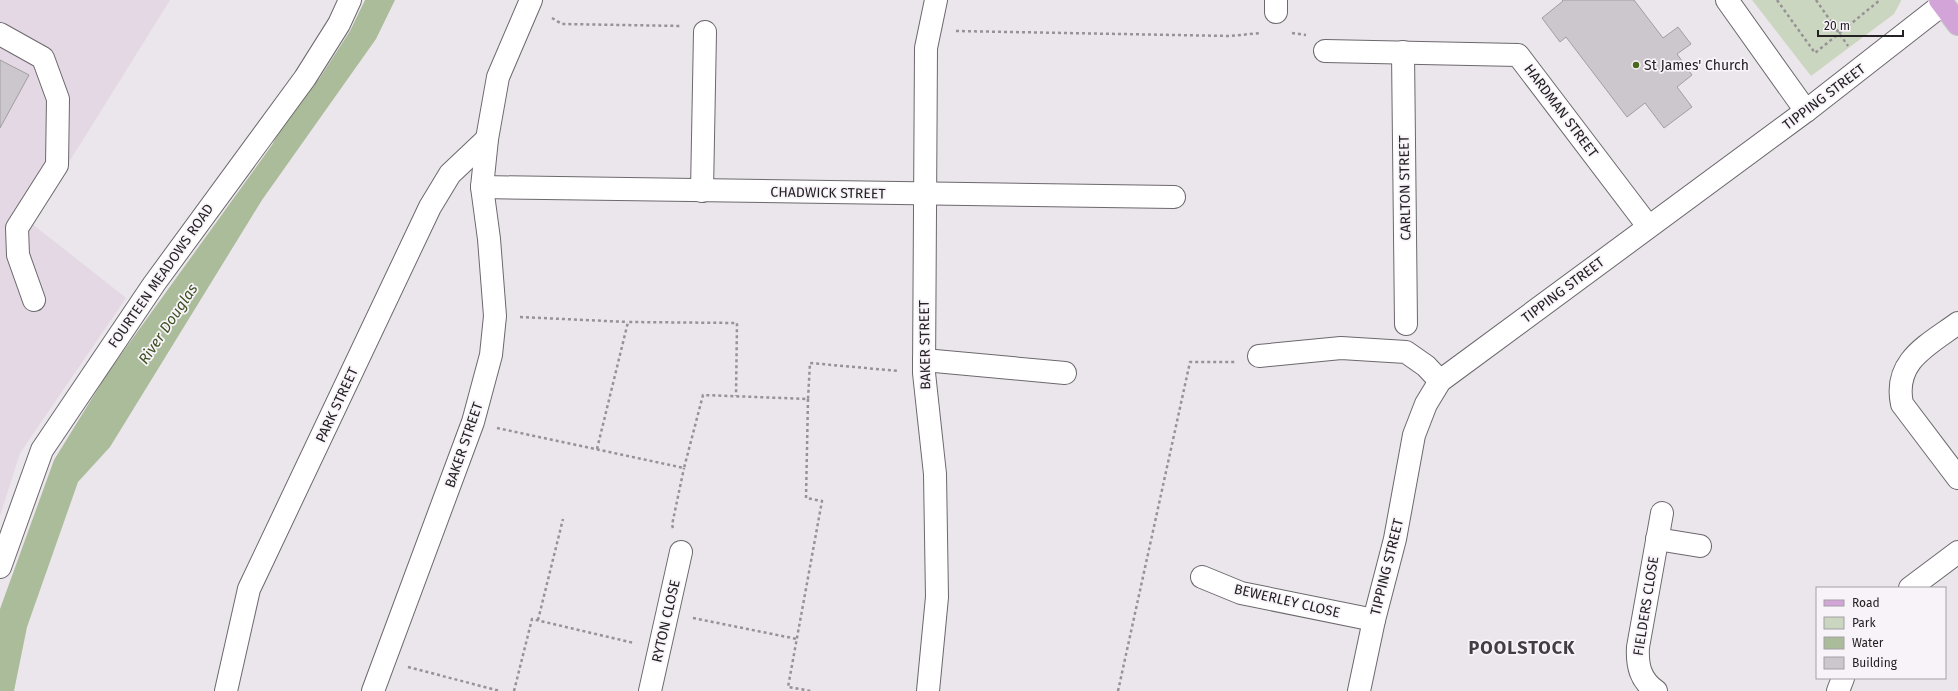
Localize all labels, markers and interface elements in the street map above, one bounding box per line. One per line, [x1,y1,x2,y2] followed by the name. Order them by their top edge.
[1818,12,1903,38] scale bar
[1824,19,1850,33] text: 20 m
[1644,57,1749,74] place label: St James' Church
[1631,60,1641,70] marker: St James' Church
[1779,60,1869,134] street label: TIPPING STREET
[1520,61,1602,162] street label: HARDMAN STREET
[1396,135,1414,241] street label: CARLTON STREET
[770,183,886,203] street label: CHADWICK STREET
[105,201,217,351] street label: FOURTEEN MEADOWS ROAD
[1518,253,1608,327] street label: TIPPING STREET
[135,280,202,368] water label: River Douglas
[916,299,934,390] street label: BAKER STREET
[312,364,362,445] street label: PARK STREET
[441,399,487,490] street label: BAKER STREET
[1367,516,1407,617] street label: TIPPING STREET
[1630,555,1662,657] street label: FIELDERS CLOSE
[648,578,684,664] street label: RYTON CLOSE
[1232,581,1342,621] street label: BEWERLEY CLOSE
[1816,587,1946,679] legend
[1852,596,1880,610] text: Road
[1852,616,1876,630] text: Park
[1852,636,1884,650] text: Water
[1469,637,1575,659] district label: POOLSTOCK
[1852,656,1898,670] text: Building

